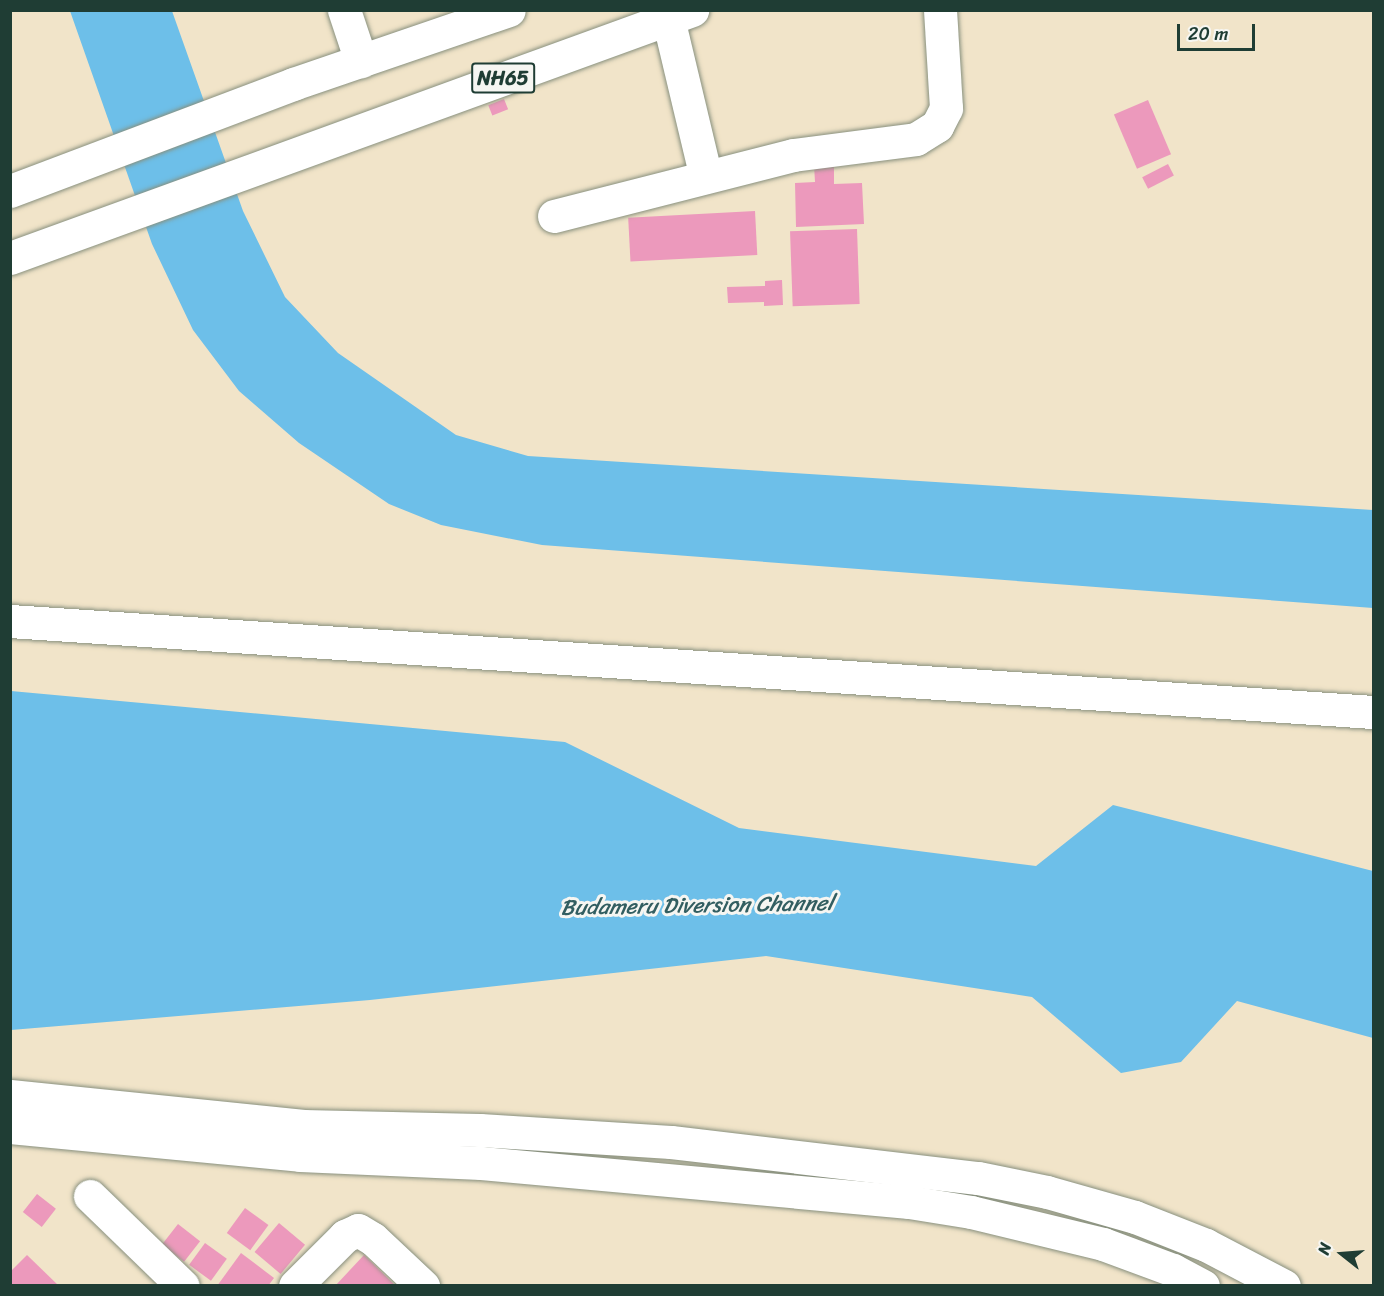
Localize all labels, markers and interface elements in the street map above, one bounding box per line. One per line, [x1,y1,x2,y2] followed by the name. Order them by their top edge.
[1180,12,1258,50] scale bar
[1188,18,1228,50] text: 20 m
[470,61,536,95] road number: NH65
[560,889,834,921] water label: Budameru Diversion Channel
[1312,1224,1372,1284] north arrow
[1309,1239,1340,1258] text: N

